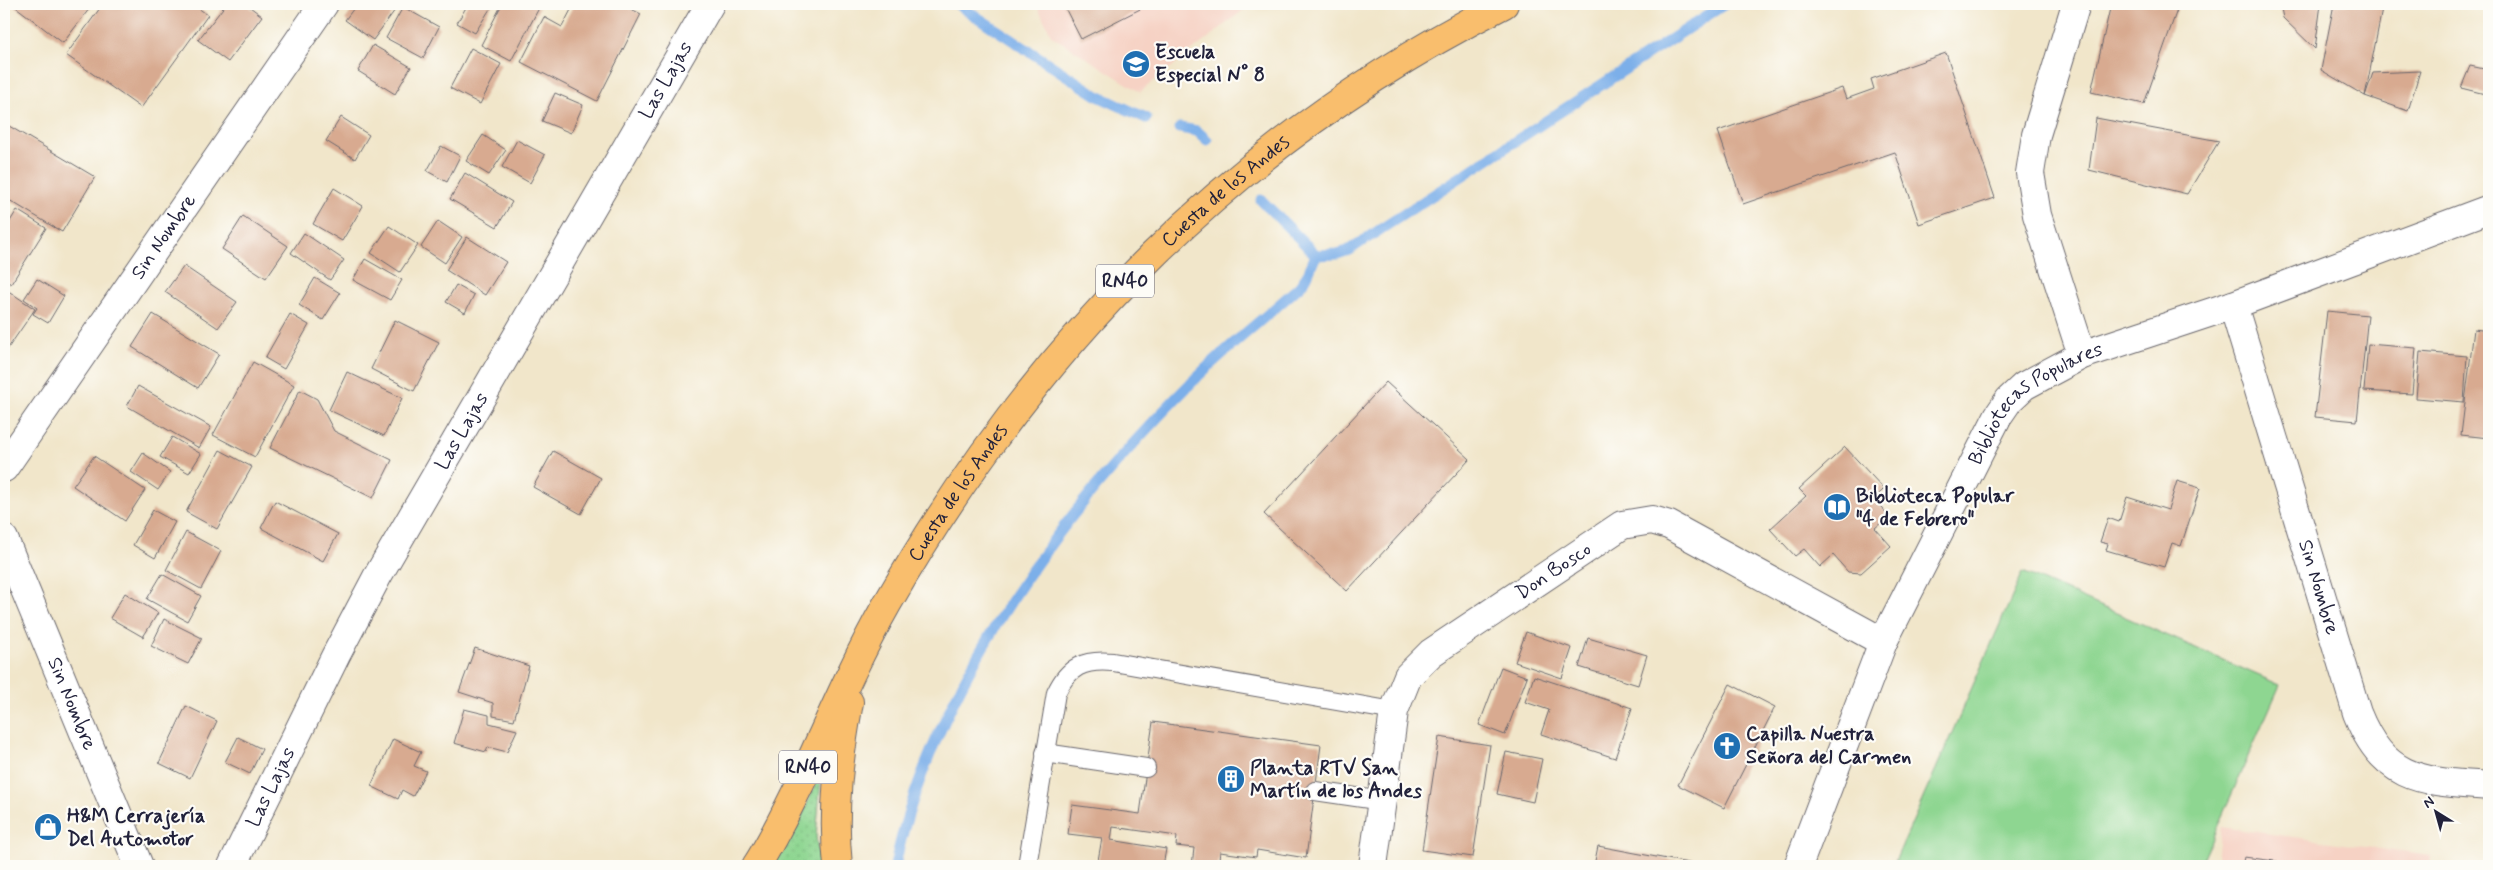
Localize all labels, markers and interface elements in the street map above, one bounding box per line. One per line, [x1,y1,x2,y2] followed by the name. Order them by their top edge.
[633,36,699,124] street label: Las Lajas
[1155,39,1265,89] place label: Escuela Especial N° 8
[1121,49,1151,79] school or university icon: Escuela Especial N° 8
[1155,128,1295,254] street label: Cuesta de los Andes
[125,189,202,285] street label: Sin Nombre
[1096,264,1154,298] road number: RN40
[1962,336,2106,469] street label: Bibliotecas Populares
[429,387,495,475] street label: Las Lajas
[902,418,1014,567] street label: Cuesta de los Andes
[1856,483,2015,533] place label: Biblioteca Popular "4 de Febrero"
[1822,492,1852,522] library icon: Biblioteca Popular "4 de Febrero"
[1510,536,1597,606] street label: Don Bosco
[2292,536,2346,638] street label: Sin Nombre
[41,653,103,754] street label: Sin Nombre
[1746,721,1911,771] place label: Capilla Nuestra Señora del Carmen
[1712,731,1742,761] church icon: Capilla Nuestra Señora del Carmen
[240,743,302,831] street label: Las Lajas
[779,750,837,784] road number: RN40
[1250,755,1422,805] place label: Planta RTV San Martín de los Andes
[1216,764,1246,794] building icon: Planta RTV San Martín de los Andes
[2410,788,2460,838] north arrow
[2420,792,2438,812] text: N
[67,803,205,853] place label: H&M Cerrajería Del Automotor
[33,812,63,842] shop icon: H&M Cerrajería Del Automotor

